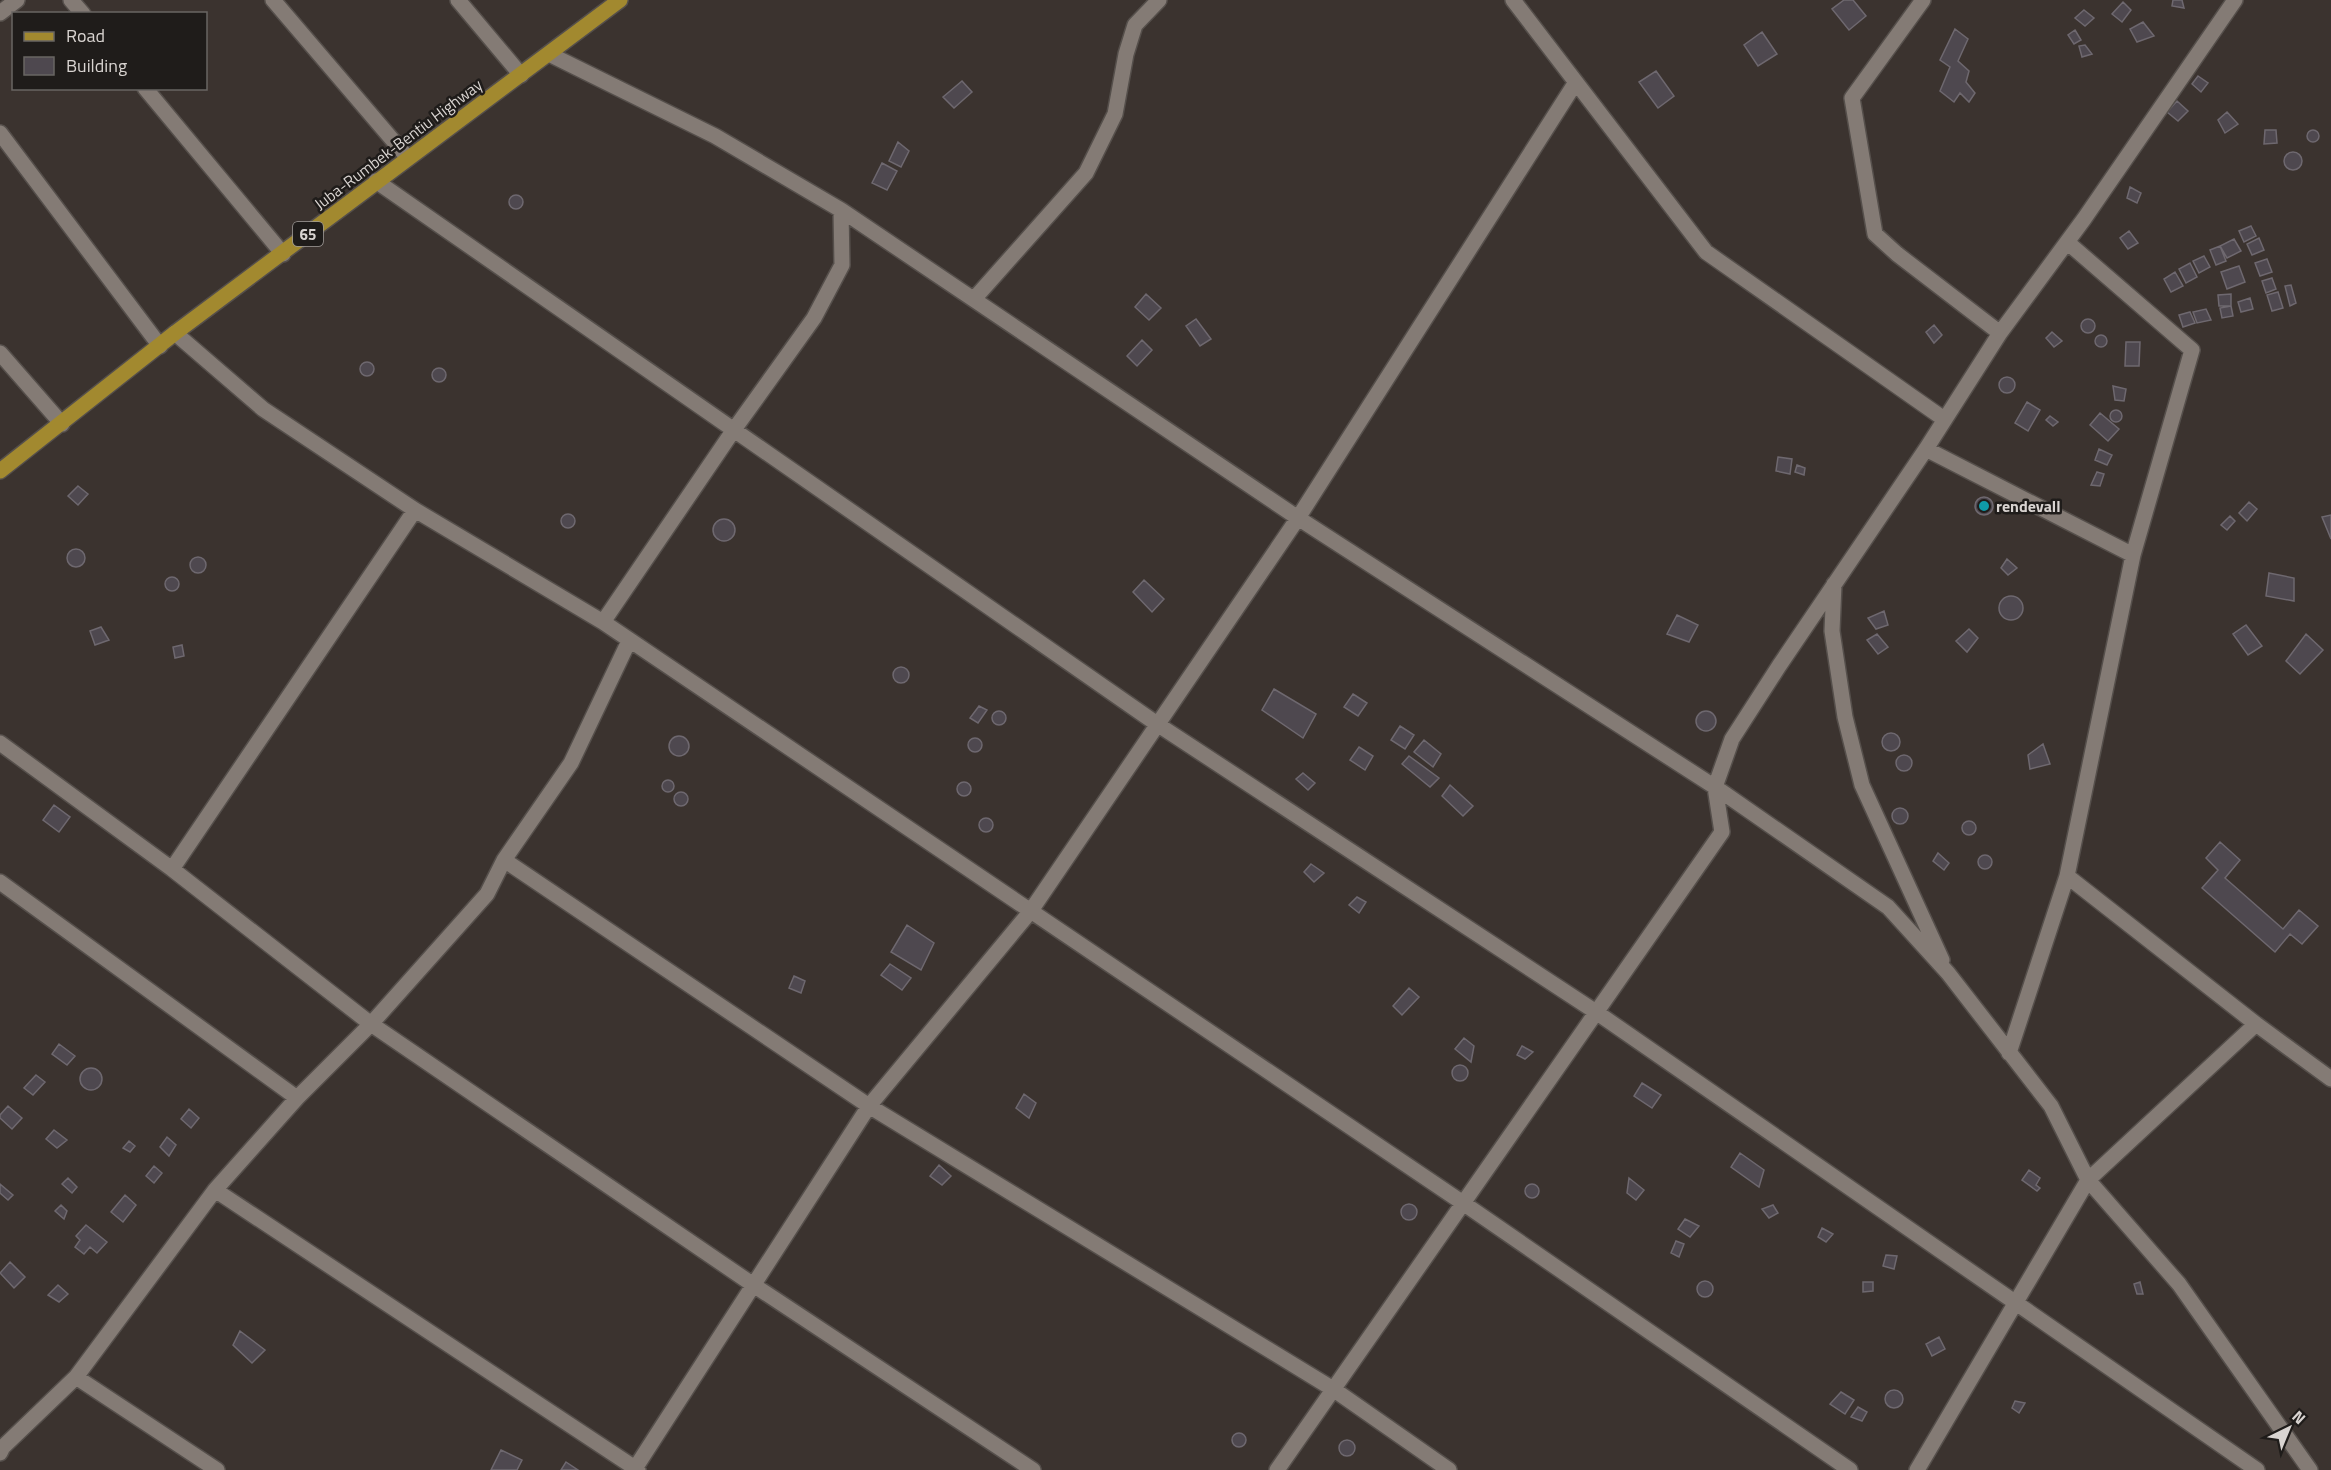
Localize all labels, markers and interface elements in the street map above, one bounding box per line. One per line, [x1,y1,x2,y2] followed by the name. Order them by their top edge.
[12,12,207,90] legend
[66,22,105,49] text: Road
[66,52,127,79] text: Building
[309,72,487,215] street label: Juba-Rumbek-Bentiu Highway
[293,222,323,246] road number: 65
[1996,494,2061,518] place label: rendevall
[1977,499,1991,513] marker: rendevall
[2259,1398,2319,1458] north arrow
[2287,1404,2311,1430] text: N

